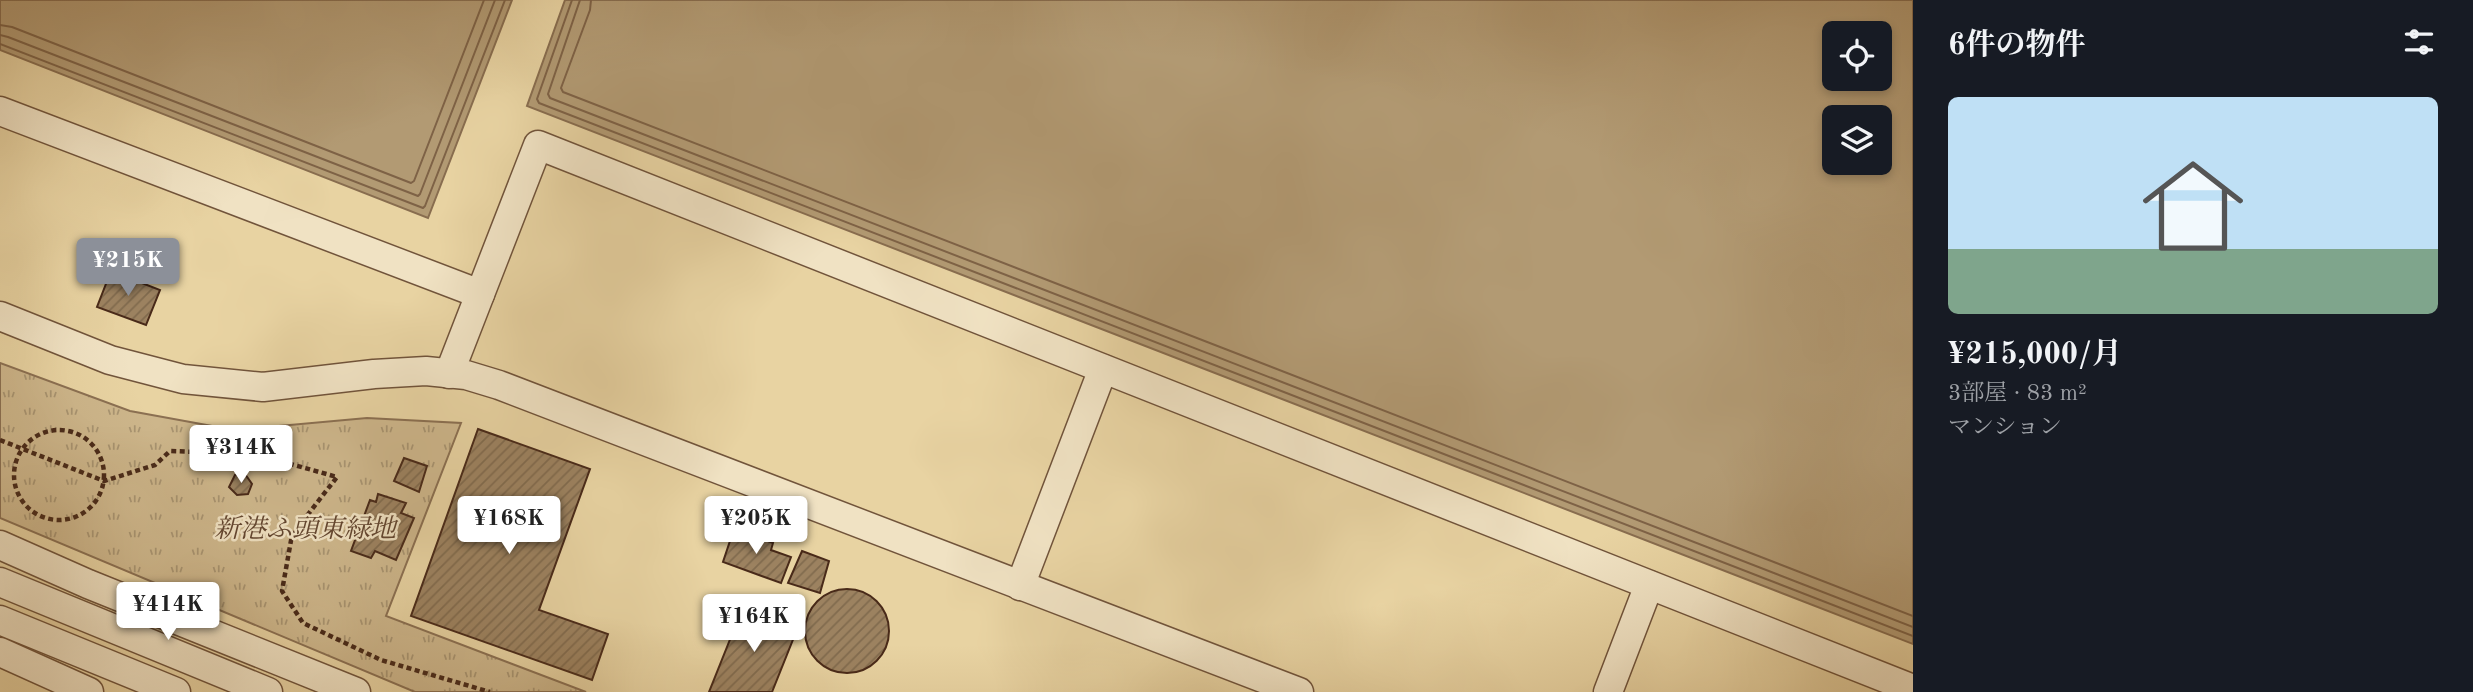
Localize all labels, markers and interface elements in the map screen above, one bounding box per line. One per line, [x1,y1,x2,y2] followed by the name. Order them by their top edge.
[1822,21,1892,175] map controls
[1822,21,1892,91] button: locate
[2400,23,2438,61] icon: filters
[1948,31,2085,61] text: 6件の物件
[1822,105,1892,175] button: layers
[2130,143,2256,269] icon: home
[79,238,177,298] pin: ¥215K
[92,249,164,272] text: ¥215K
[1948,340,2122,370] text: ¥215,000/月
[1948,382,2087,405] text: 3部屋 · 83 m²
[1948,416,2062,439] text: マンション
[192,426,290,485] pin: ¥314K
[205,436,277,459] text: ¥314K
[460,496,558,556] pin: ¥168K
[707,496,805,556] pin: ¥205K
[473,507,545,530] text: ¥168K
[720,507,792,530] text: ¥205K
[214,515,399,543] park label: 新港ふ頭東緑地
[119,582,217,642] pin: ¥414K
[132,593,204,616] text: ¥414K
[705,594,803,654] pin: ¥164K
[718,605,790,628] text: ¥164K

